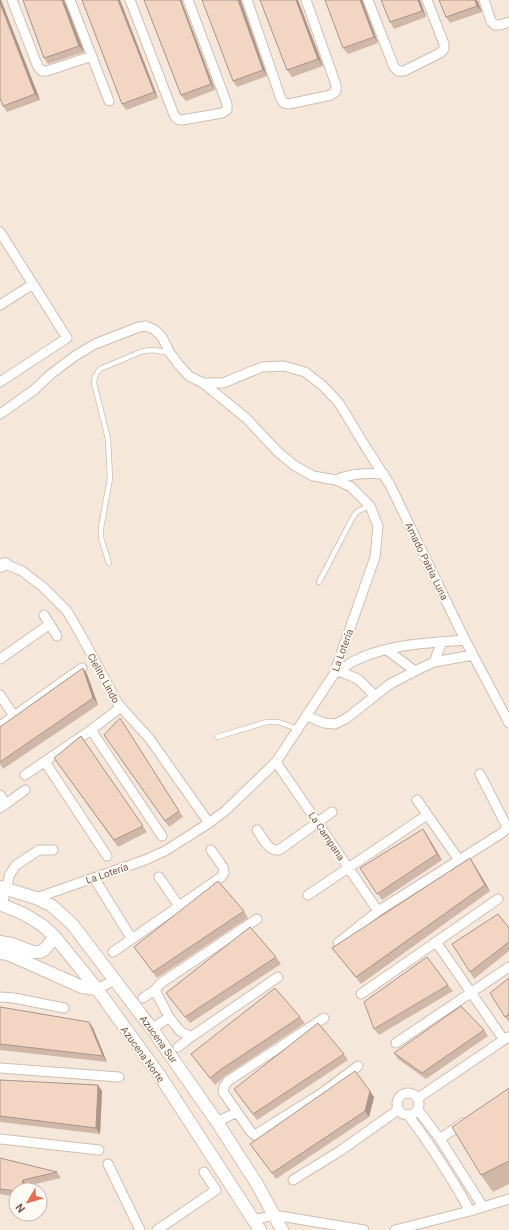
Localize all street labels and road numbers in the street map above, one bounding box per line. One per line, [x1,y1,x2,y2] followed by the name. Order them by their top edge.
[403,521,450,602] street label: Amado Patria Luna
[330,627,355,673] street label: La Lotería
[85,651,122,705] street label: Cielito Lindo
[306,810,347,863] street label: La Campana
[84,861,130,886] street label: La Lotería
[138,1013,180,1066] street label: Azucena Sur
[119,1024,166,1084] street label: Azucena Norte

